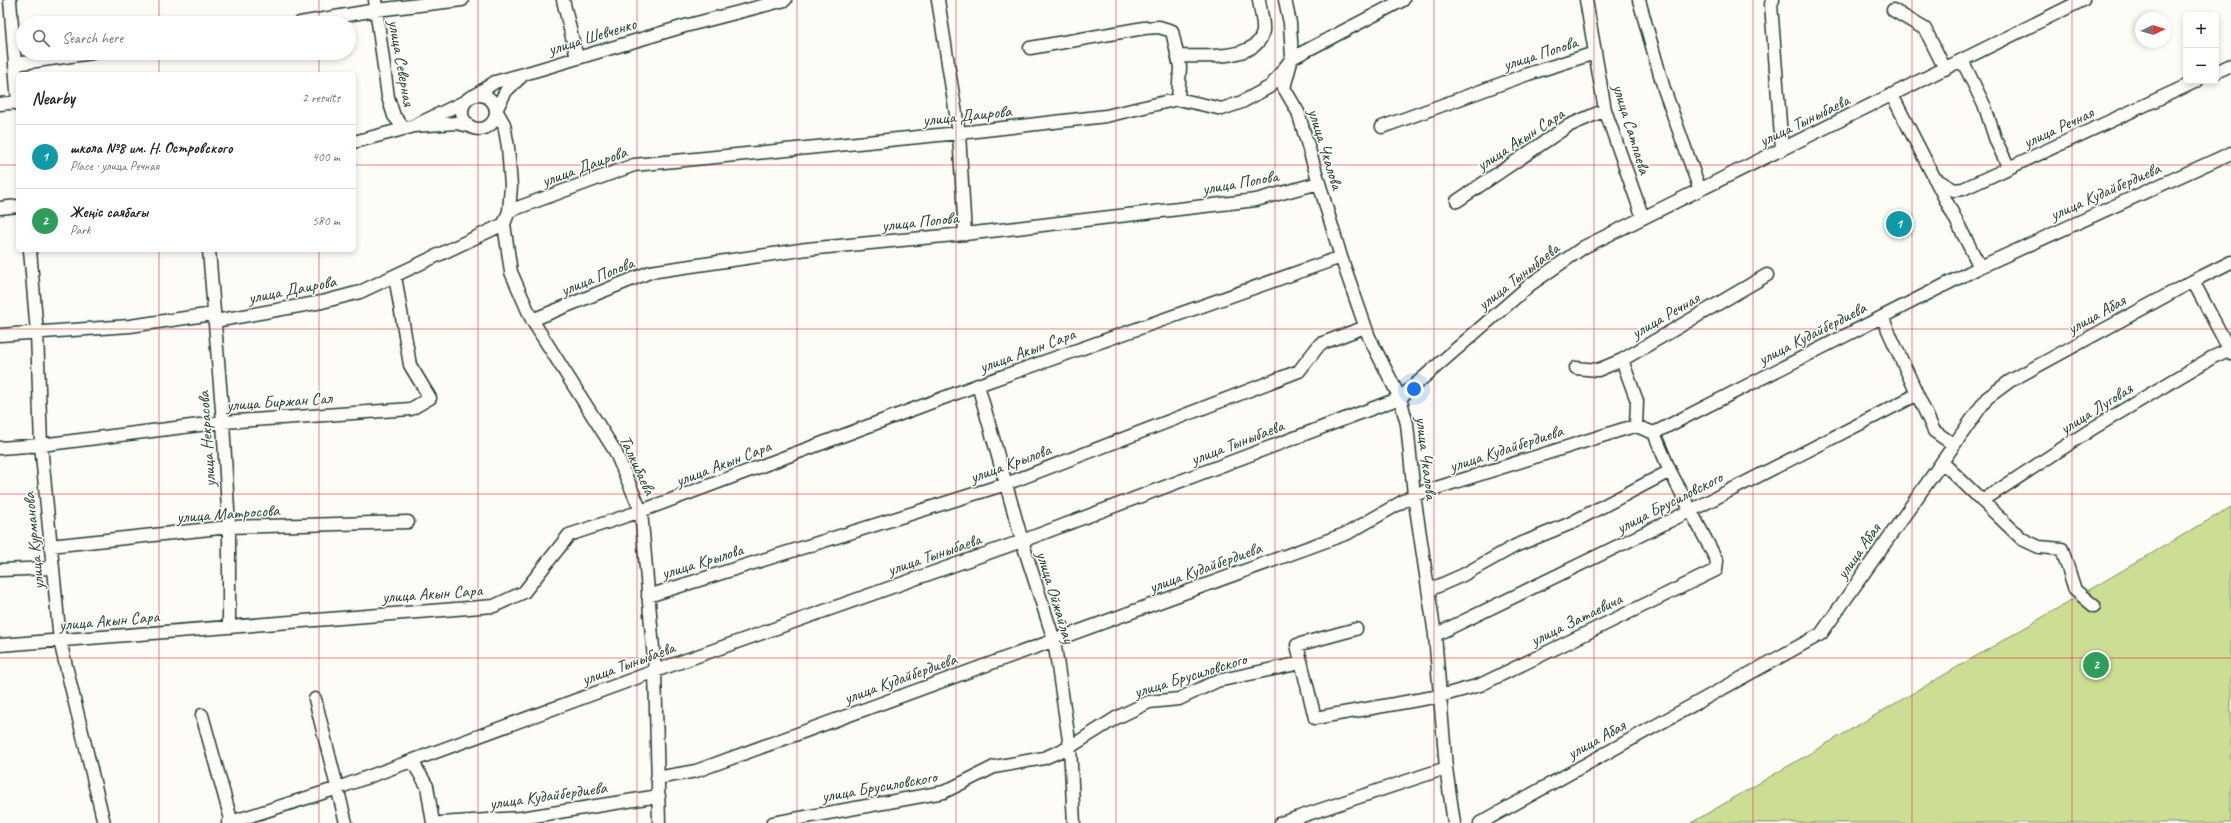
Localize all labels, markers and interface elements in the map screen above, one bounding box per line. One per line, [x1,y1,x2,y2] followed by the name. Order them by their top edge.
[2135,12,2171,48] north arrow
[2183,12,2219,84] map controls
[2183,12,2219,48] button: +
[545,13,640,60] street label: улица Шевченко
[16,16,356,60] search box
[383,17,420,109] street label: улица Северная
[30,27,52,49] icon: search
[62,29,123,48] text: Search here
[1499,31,1582,76] street label: улица Попова
[2183,48,2219,84] button: −
[1608,81,1656,178] street label: улица Сатпаева
[32,88,75,109] text: Nearby
[1755,89,1854,152] street label: улица Тыныбаева
[302,90,340,106] text: 2 results
[921,100,1014,131] street label: улица Даирова
[2019,102,2098,153] street label: улица Речная
[1472,103,1569,176] street label: улица Акын Сара
[1303,105,1348,194] street label: улица Чкалова
[70,139,233,158] text: школа №8 им. Н. Островского
[538,141,631,192] street label: улица Даирова
[42,149,48,165] text: 1
[312,149,340,165] text: 400 m
[2046,157,2165,226] street label: улица Кудайбердиева
[70,158,159,174] text: Place · улица Речная
[1199,165,1282,200] street label: улица Попова
[70,203,148,222] text: Жеңіс саябағы
[880,207,961,236] street label: улица Попова
[1886,209,1912,239] pin: 1
[42,213,48,229] text: 2
[312,213,340,229] text: 580 m
[70,222,91,238] text: Park
[1473,237,1565,315] street label: улица Тыныбаева
[557,252,639,301] street label: улица Попова
[245,270,339,308] street label: улица Даирова
[1627,287,1704,344] street label: улица Речная
[2063,289,2130,339] street label: улица Абая
[1754,297,1871,370] street label: улица Кудайбердиева
[976,323,1079,378] street label: улица Акын Сара
[2055,377,2137,439] street label: улица Луговая
[1404,379,1424,399] your location
[225,387,334,416] street label: улица Биржан Сал
[193,389,220,489] street label: улица Некрасова
[1187,414,1288,470] street label: улица Тыныбаева
[1411,414,1442,503] street label: улица Чкалова
[1446,420,1567,477] street label: улица Кудайбердиева
[615,432,661,499] street label: Талкибаева
[672,435,775,492] street label: улица Акын Сара
[966,439,1054,488] street label: улица Крылова
[1612,466,1728,539] street label: улица Брусиловского
[18,490,49,592] street label: улица Курманова
[175,499,282,528] street label: улица Матросова
[1831,518,1886,584] street label: улица Абая
[884,528,986,581] street label: улица Тыныбаева
[1145,537,1266,598] street label: улица Кудайбердиева
[658,539,747,584] street label: улица Крылова
[1031,548,1080,647] street label: улица Ойжайлау
[380,579,484,608] street label: улица Акын Сара
[1526,588,1626,651] street label: улица Затаевича
[57,606,161,635] street label: улица Акын Сара
[578,636,679,690] street label: улица Тыныбаева
[840,648,961,709] street label: улица Кудайбердиева
[1130,648,1251,703] street label: улица Брусиловского
[2083,650,2109,680] pin: 2
[1563,714,1630,764] street label: улица Абая
[819,766,940,807] street label: улица Брусиловского
[487,777,610,814] street label: улица Кудайбердиева

